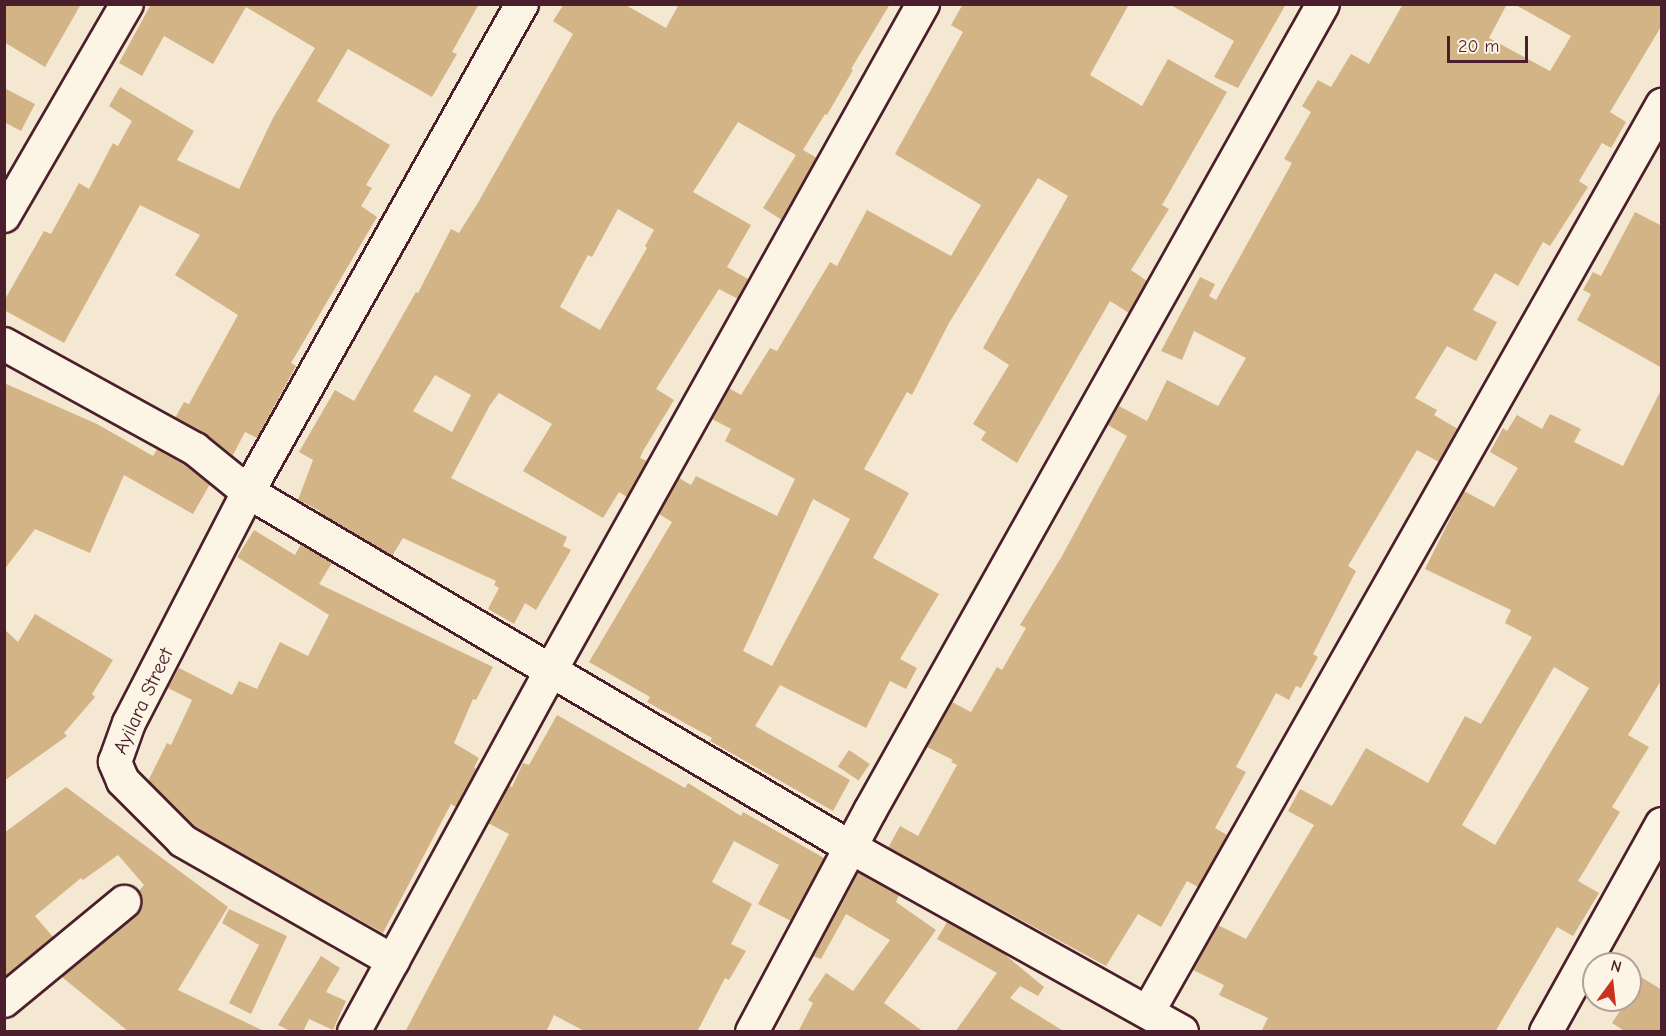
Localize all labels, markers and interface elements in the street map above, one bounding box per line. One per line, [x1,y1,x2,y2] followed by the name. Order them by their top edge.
[1450,24,1531,62] scale bar
[1458,36,1499,57] text: 20 m
[108,644,178,758] street label: Ayilara Street
[1582,952,1642,1012] north arrow
[1609,957,1624,977] text: N

